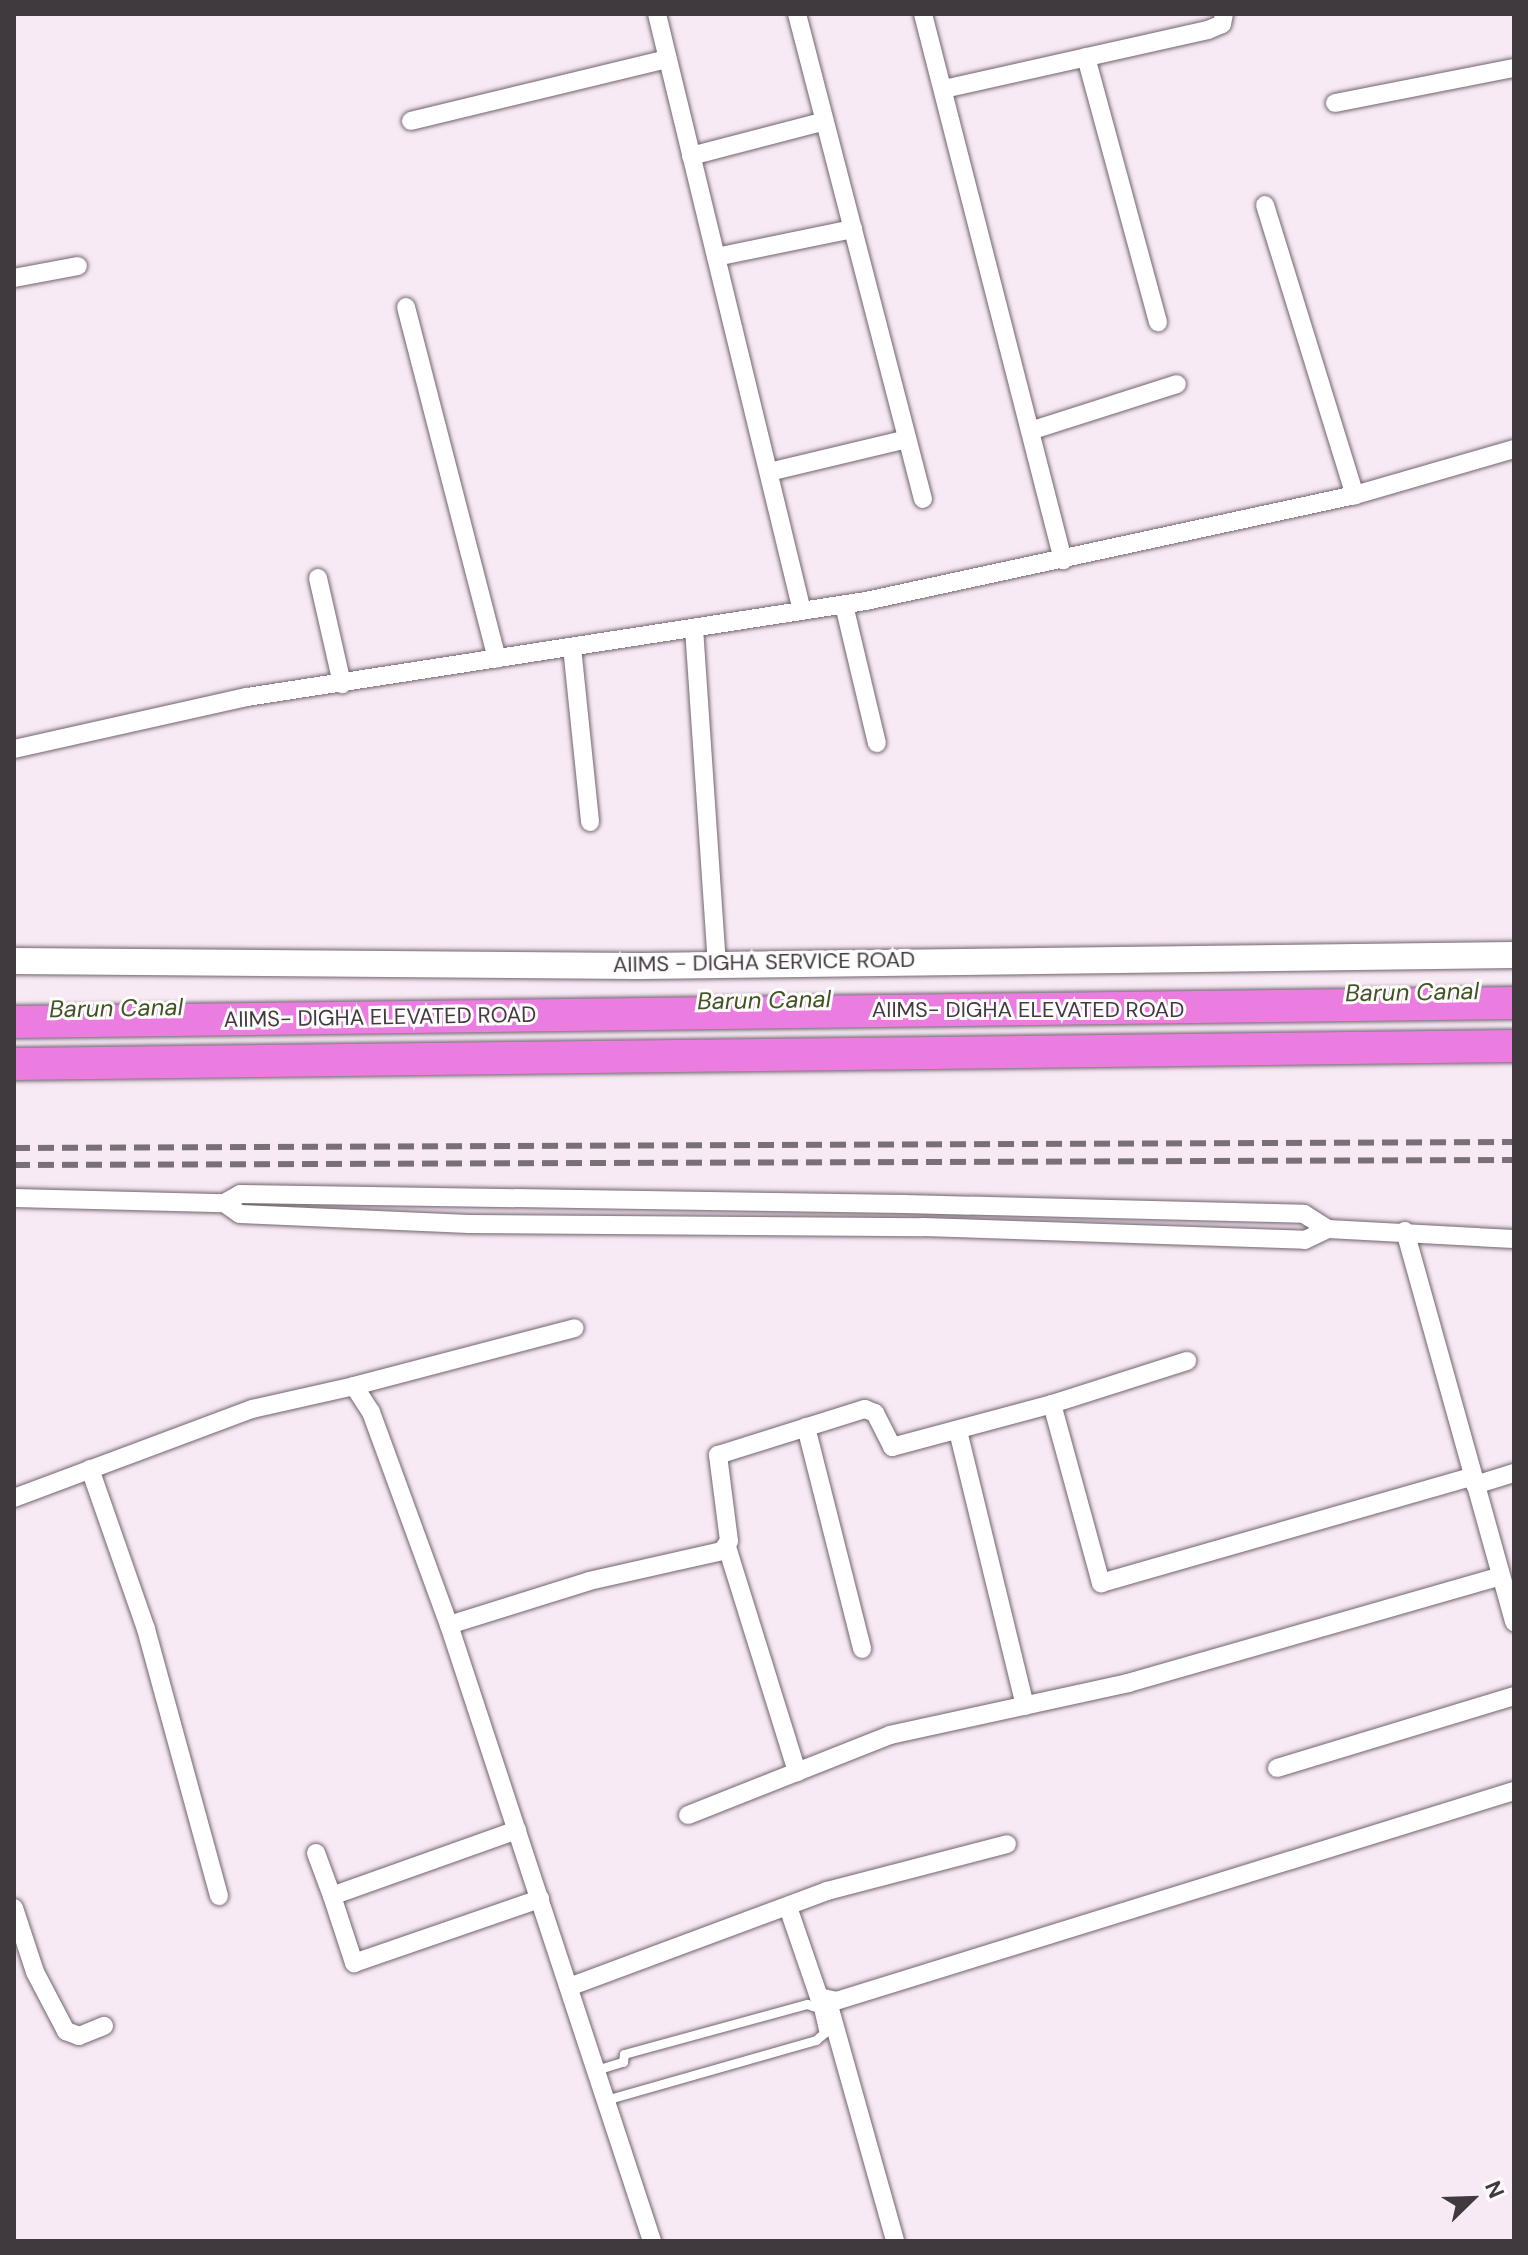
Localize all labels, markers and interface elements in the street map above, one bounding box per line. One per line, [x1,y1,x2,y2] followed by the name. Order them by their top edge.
[613,946,915,978] street label: AIIMS - DIGHA SERVICE ROAD
[1345,976,1479,1008] water label: Barun Canal
[697,984,831,1016] water label: Barun Canal
[49,992,183,1024] water label: Barun Canal
[872,997,1184,1023] street label: AIIMS- DIGHA ELEVATED ROAD
[223,1001,537,1033] street label: AIIMS- DIGHA ELEVATED ROAD
[1432,2159,1512,2239] north arrow
[1478,2176,1511,2202] text: N

